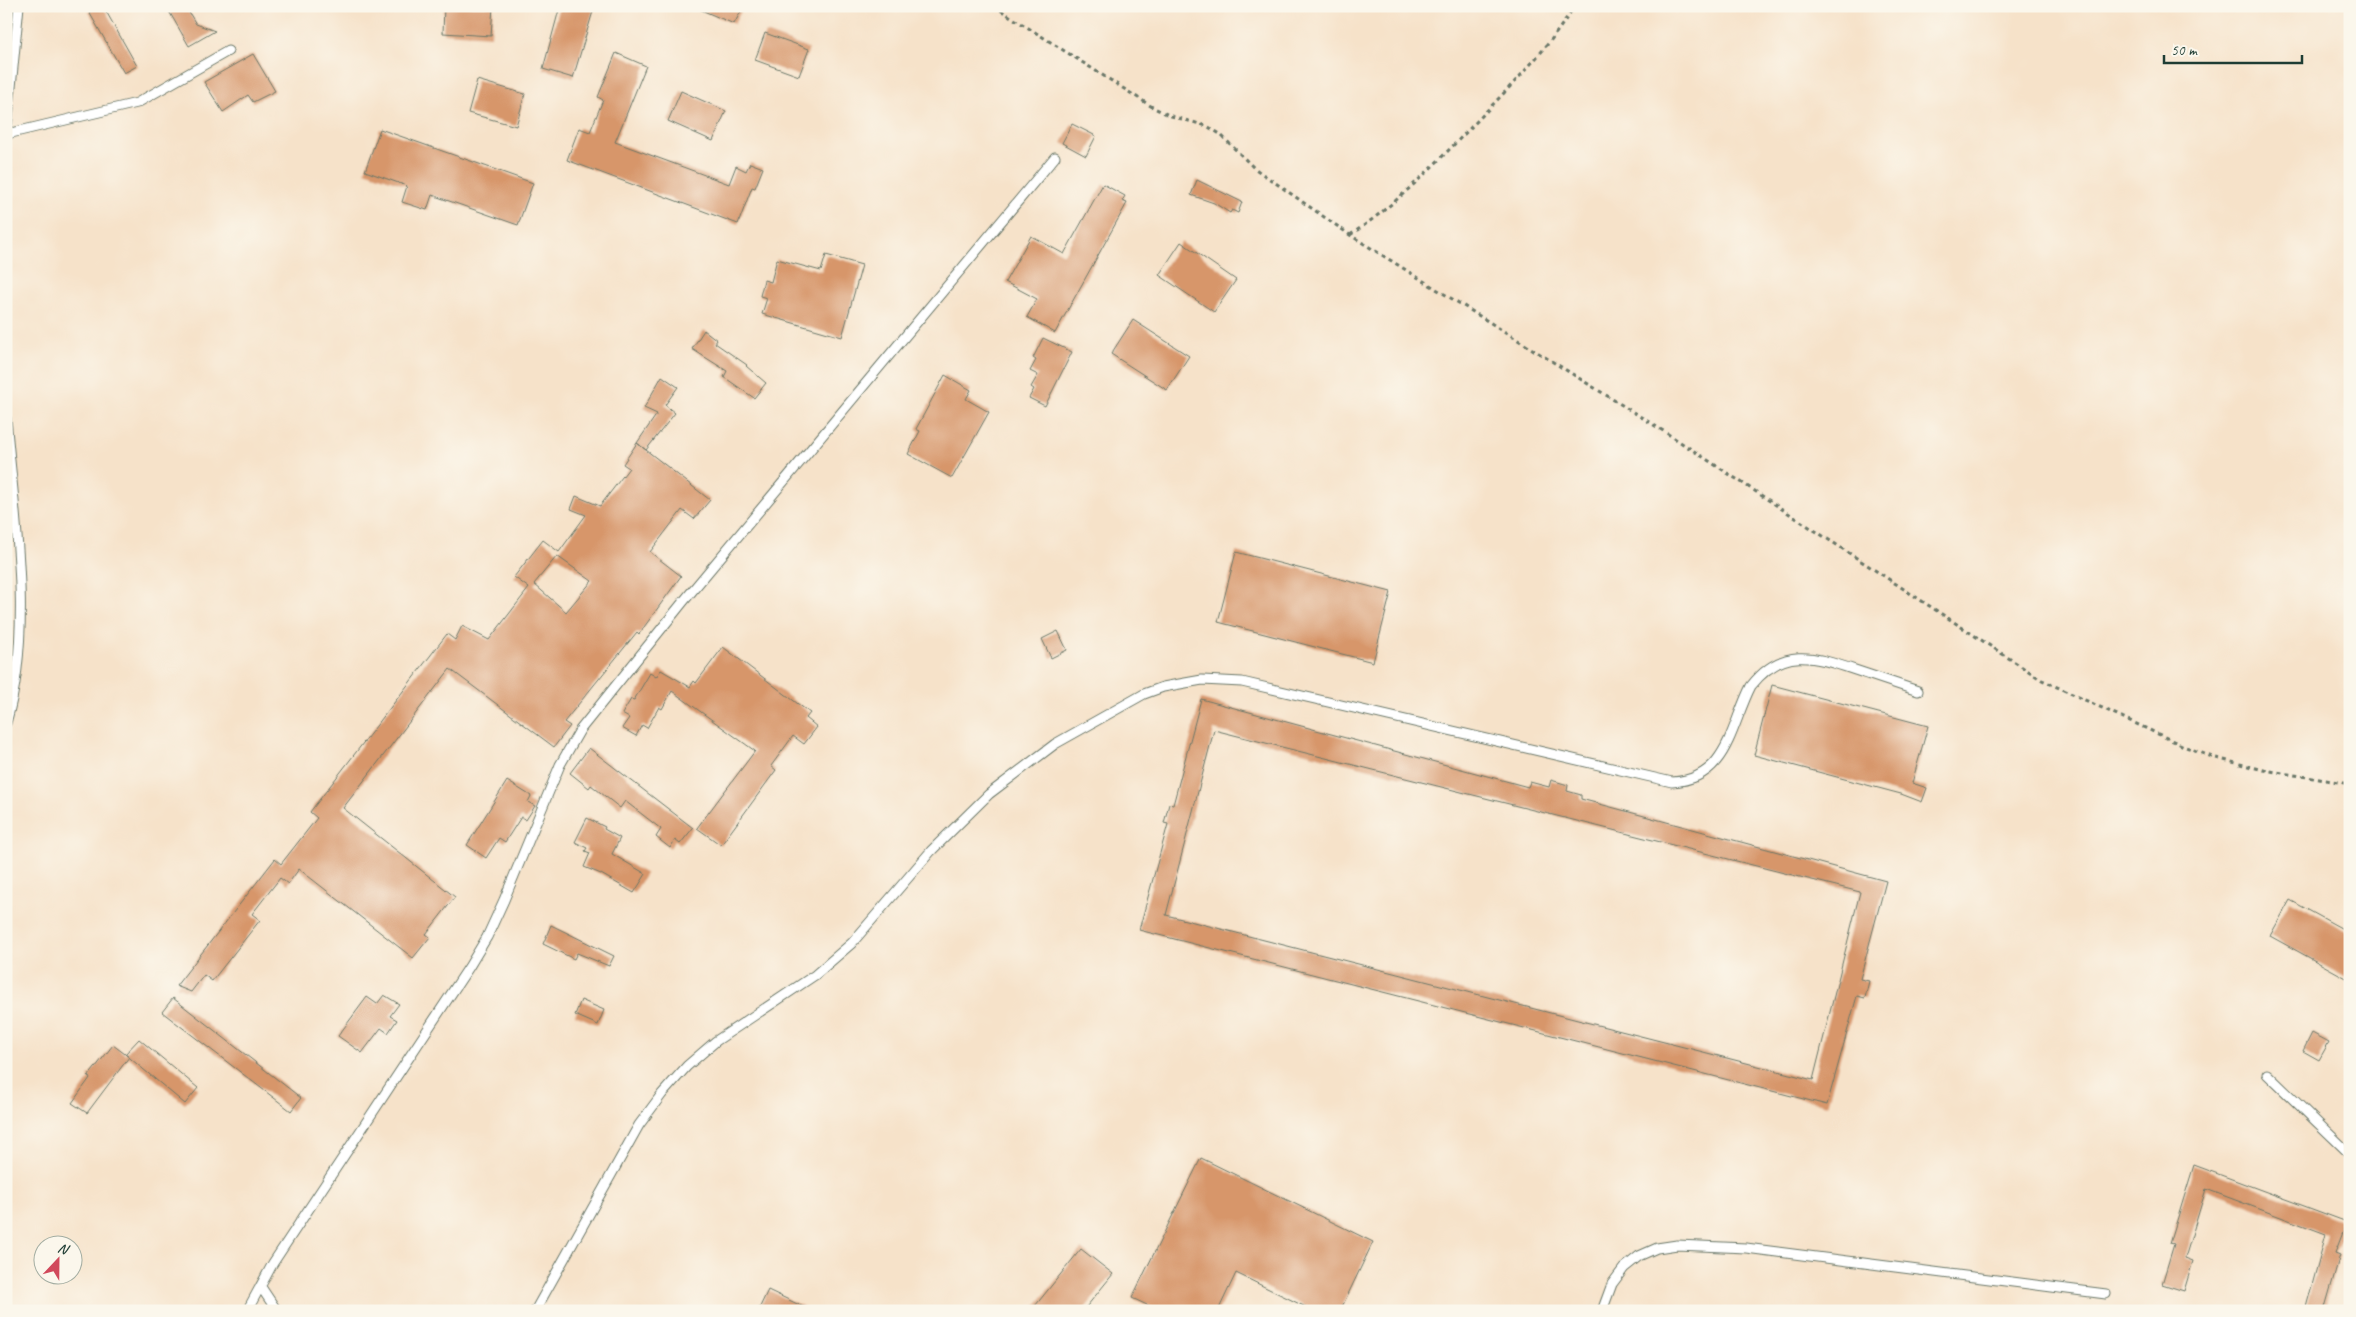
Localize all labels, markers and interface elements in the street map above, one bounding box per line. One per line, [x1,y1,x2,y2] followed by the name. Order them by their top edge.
[2164,32,2301,64] scale bar
[2171,41,2198,60] text: 50 m
[32,1234,82,1284] north arrow
[55,1239,72,1259] text: N

